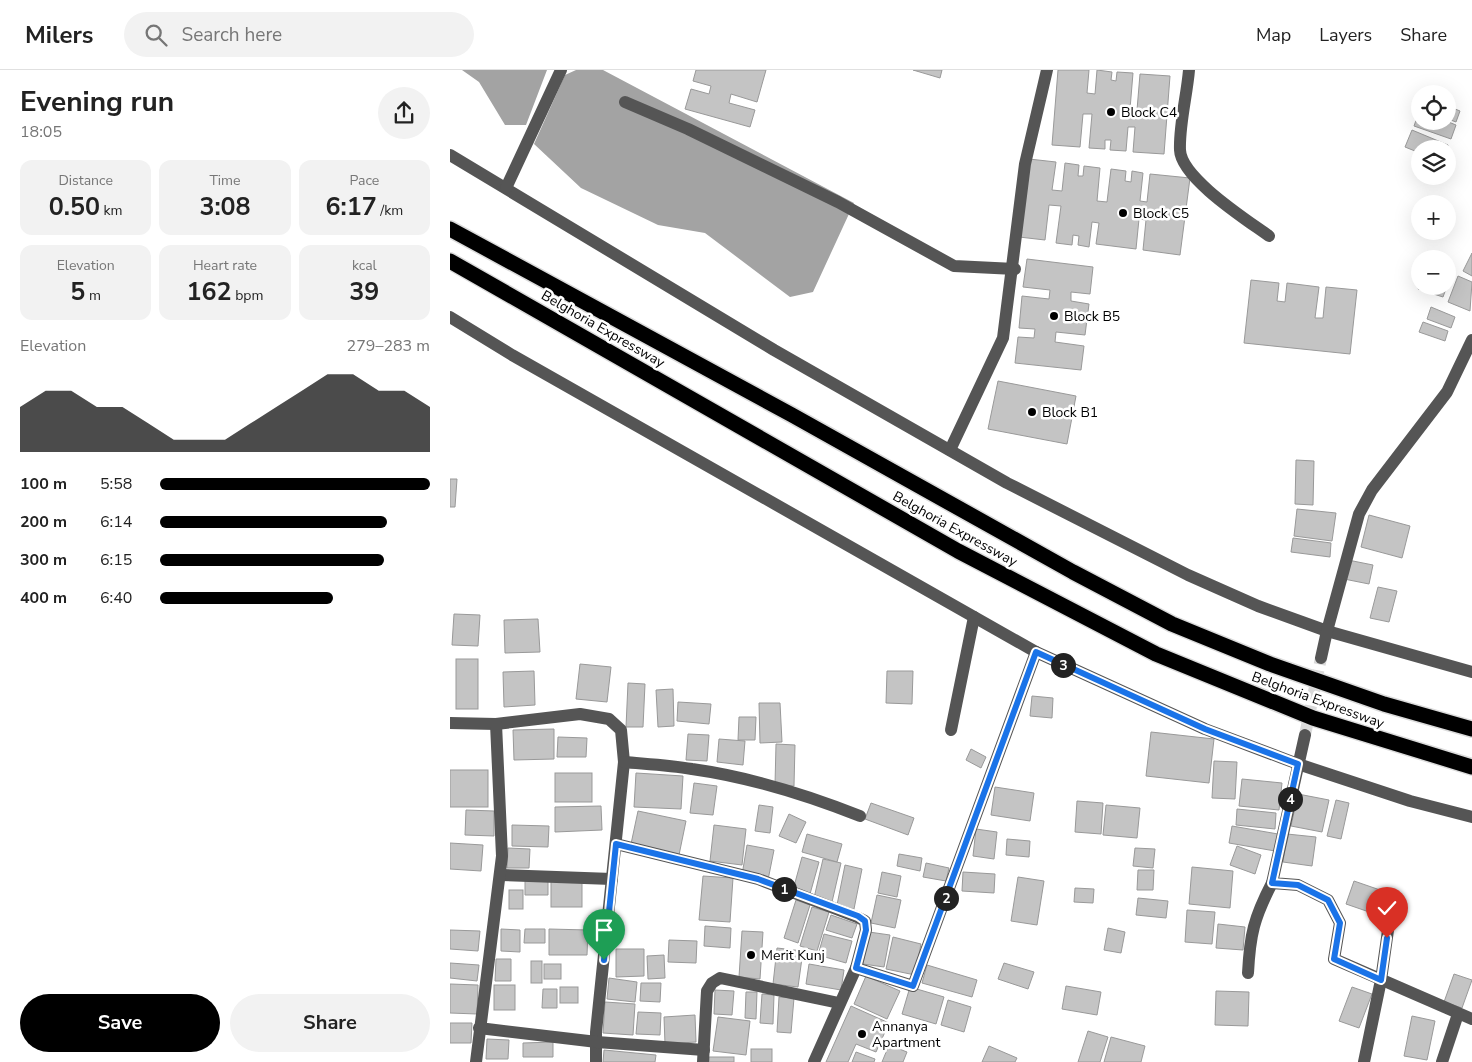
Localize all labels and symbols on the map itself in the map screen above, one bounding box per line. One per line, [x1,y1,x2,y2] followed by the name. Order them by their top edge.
[1121,103,1177,122] place label: Block C4
[1105,106,1117,118] marker: Block C4
[1133,204,1189,223] place label: Block C5
[1117,207,1129,219] marker: Block C5
[538,286,669,373] street label: Belghoria Expressway
[1064,307,1120,326] place label: Block B5
[1048,310,1060,322] marker: Block B5
[1042,403,1098,422] place label: Block B1
[1026,406,1038,418] marker: Block B1
[889,487,1021,572] street label: Belghoria Expressway
[1050,652,1076,678] pin: 3
[1249,667,1388,733] street label: Belghoria Expressway
[1278,786,1302,812] pin: 4
[772,876,796,902] pin: 1
[934,886,958,910] pin: 2
[1366,887,1408,938] pin
[583,909,625,960] pin
[761,946,825,965] place label: Merit Kunj
[745,949,757,961] marker: Merit Kunj
[872,1017,940,1052] place label: Annanya Apartment
[856,1028,868,1040] marker: Annanya Apartment

